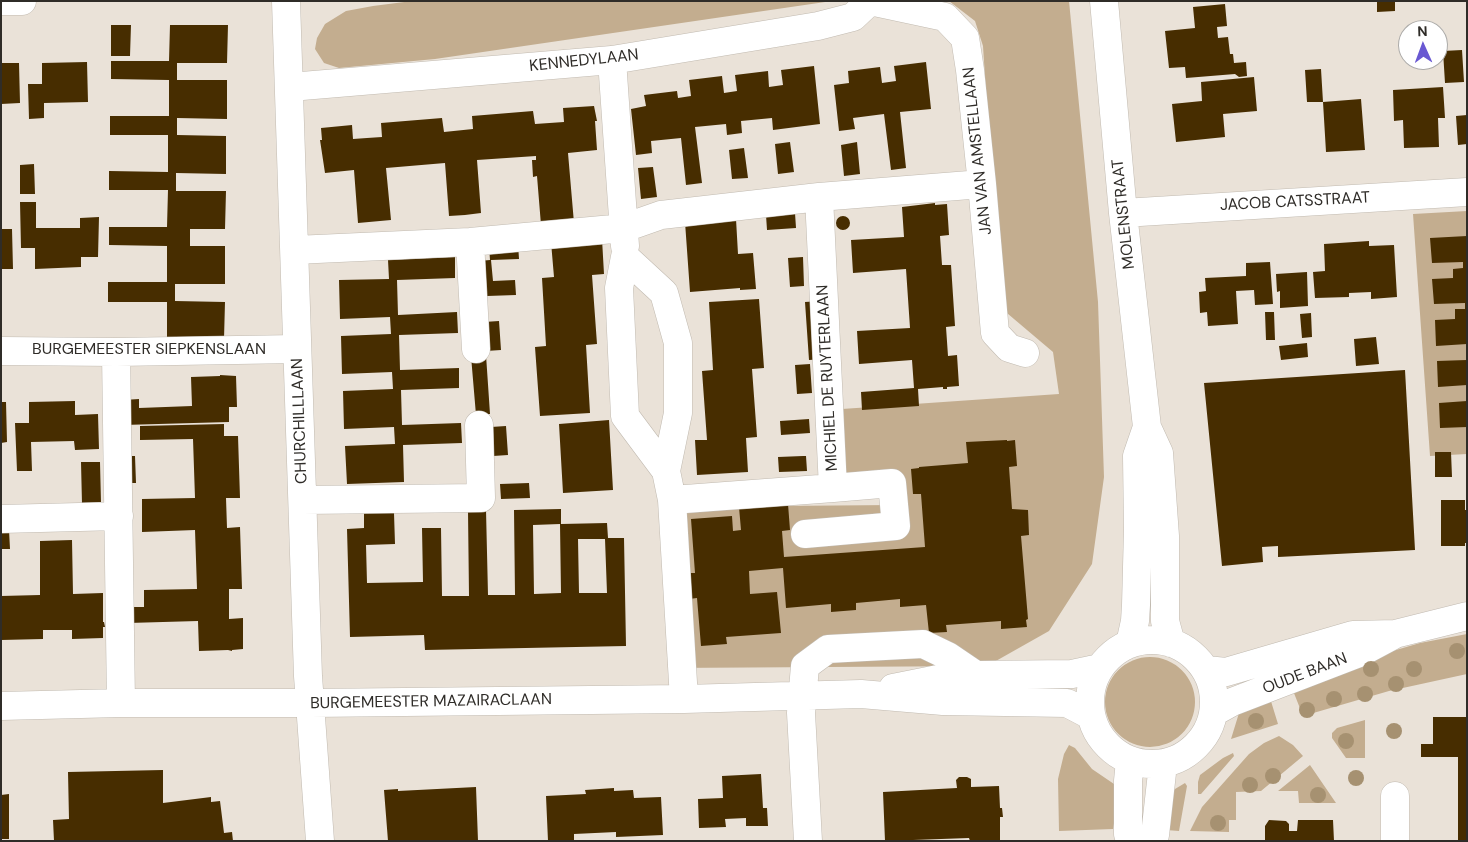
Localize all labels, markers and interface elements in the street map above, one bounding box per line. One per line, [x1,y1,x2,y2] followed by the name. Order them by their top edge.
[1398,20,1448,70] north arrow
[1417,22,1428,40] text: N
[528,46,640,76] street label: KENNEDYLAAN
[960,66,996,236] street label: JAN VAN AMSTELLAAN
[1109,158,1139,270] street label: MOLENSTRAAT
[1219,188,1371,216] street label: JACOB CATSSTRAAT
[814,284,842,472] street label: MICHIEL DE RUYTERLAAN
[32,340,266,360] street label: BURGEMEESTER SIEPKENSLAAN
[288,358,312,484] street label: CHURCHILLLAAN
[1260,649,1350,699] street label: OUDE BAAN
[310,690,552,714] street label: BURGEMEESTER MAZAIRACLAAN

